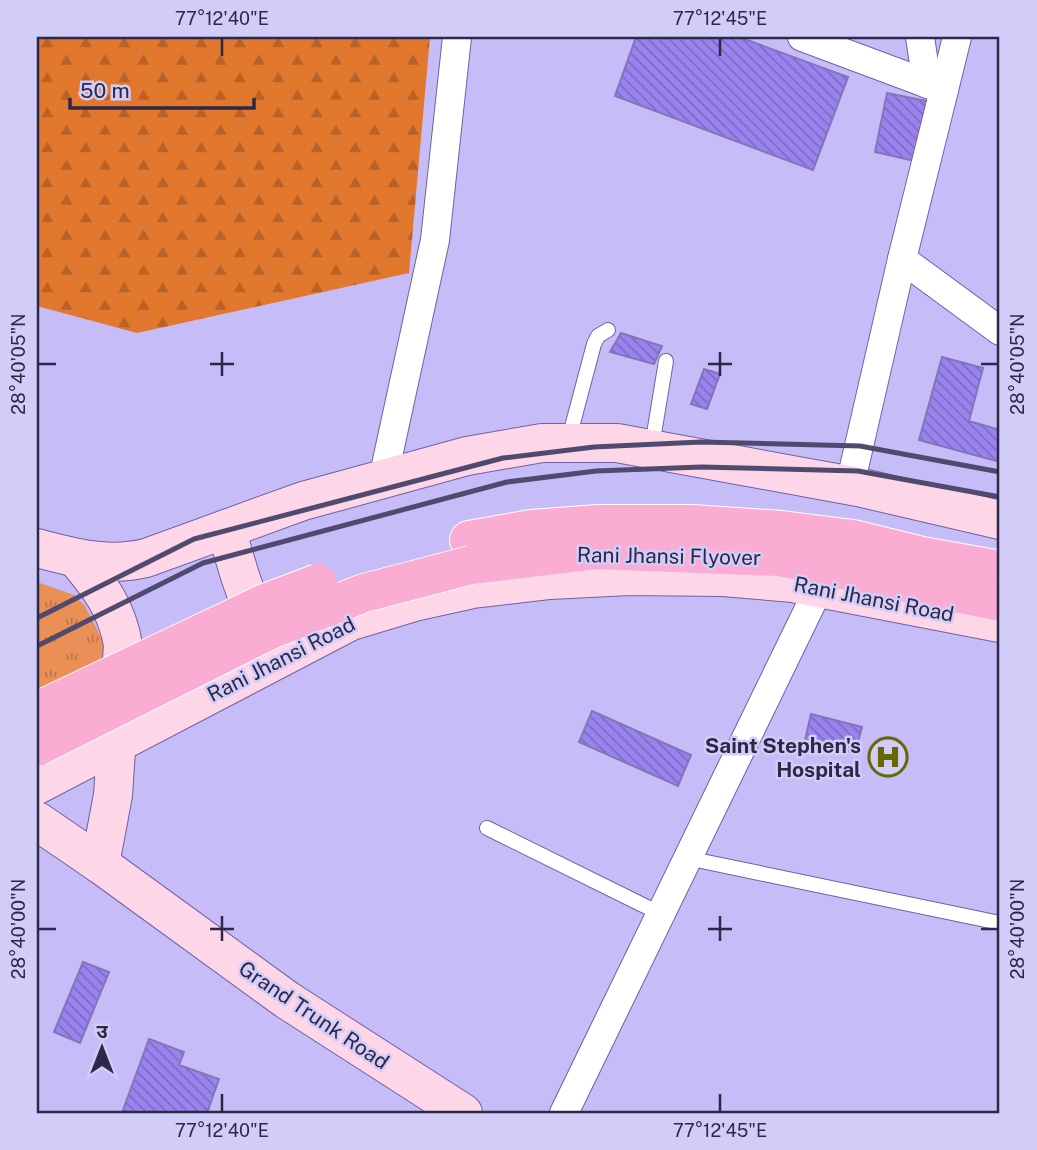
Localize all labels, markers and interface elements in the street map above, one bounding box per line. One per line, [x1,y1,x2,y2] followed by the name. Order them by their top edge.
[175,8,269,29] text: 77°12'40"E
[673,8,767,29] text: 77°12'45"E
[70,66,254,110] scale bar
[80,78,130,103] text: 50 m
[8,313,29,415] text: 28°40'05"N
[1007,313,1028,415] text: 28°40'05"N
[577,542,761,570] street label: Rani Jhansi Flyover
[792,571,956,627] street label: Rani Jhansi Road
[203,611,359,707] street label: Rani Jhansi Road
[705,733,861,782] place label: Saint Stephen's Hospital
[867,736,909,778] hospital icon: Saint Stephen's Hospital
[8,879,29,979] text: 28°40'00"N
[1007,879,1028,979] text: 28°40'00"N
[234,956,394,1074] street label: Grand Trunk Road
[66,1014,136,1084] north arrow
[96,1020,108,1042] text: उ
[175,1120,269,1141] text: 77°12'40"E
[673,1120,767,1141] text: 77°12'45"E

